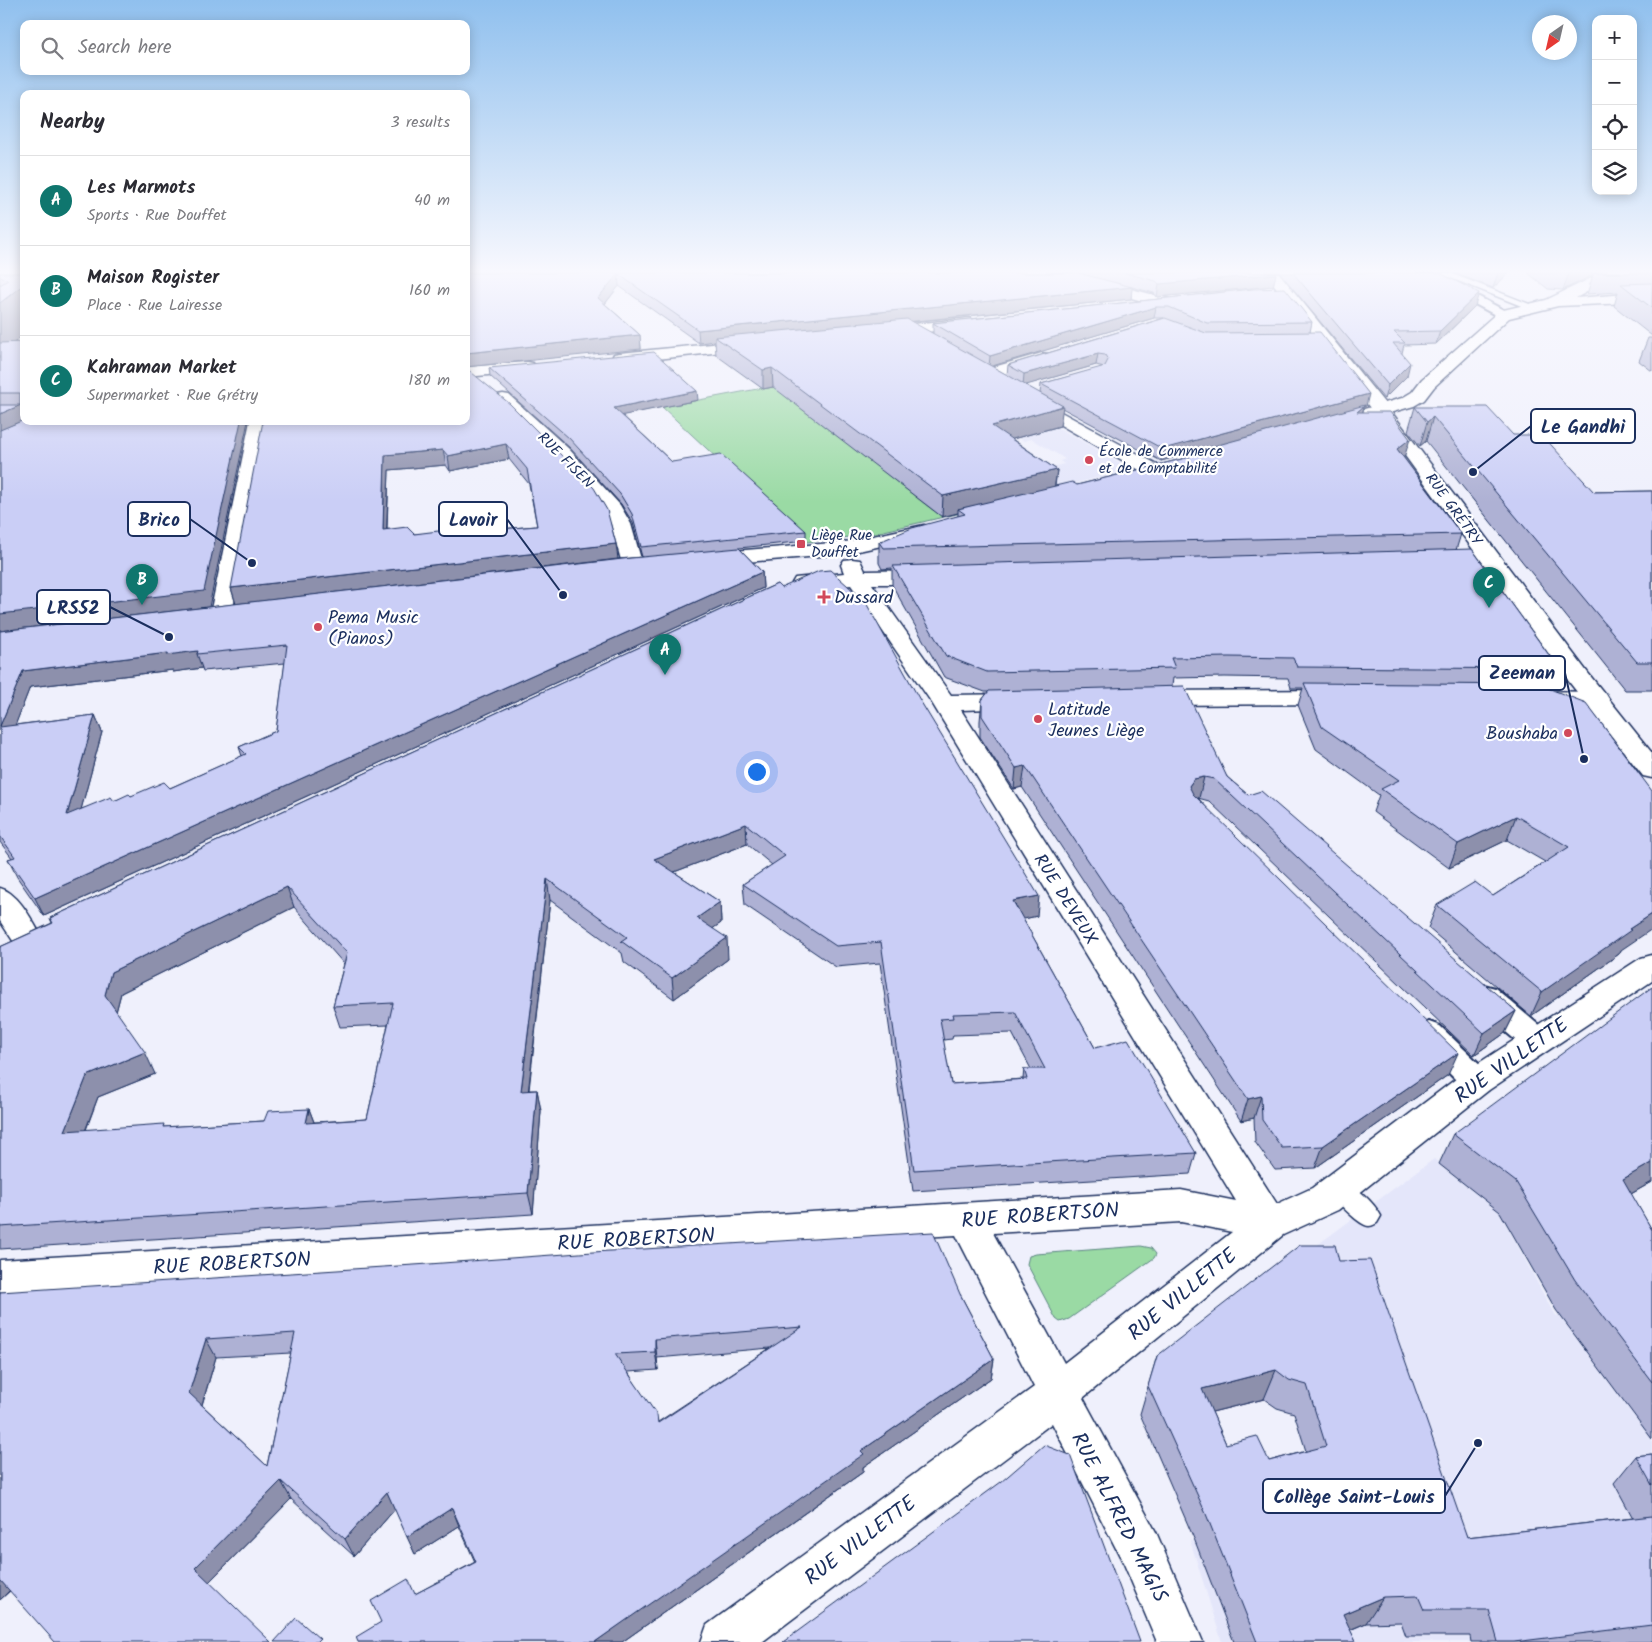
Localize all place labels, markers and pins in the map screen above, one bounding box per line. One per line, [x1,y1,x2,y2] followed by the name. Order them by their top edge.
[1531,409,1635,443] callout: Le Gandhi
[1099,440,1223,481] place label: École de Commerce et de Comptabilité
[1083,454,1095,466] marker: École de Commerce et de Comptabilité
[128,502,190,536] callout: Brico
[439,502,507,536] callout: Lavoir
[811,524,872,565] place label: Liège Rue Douffet
[795,538,807,550] marker: Liège Rue Douffet
[126,564,158,605] pin: B
[1473,567,1505,608] pin: C
[834,584,894,613] place label: Dussard
[37,590,110,624] callout: LRS52
[818,591,830,603] marker: Dussard
[328,604,419,654] place label: Pema Music (Pianos)
[312,621,324,633] marker: Pema Music (Pianos)
[649,634,681,675] pin: A
[1479,656,1565,690] callout: Zeeman
[1048,696,1144,746] place label: Latitude Jeunes Liège
[1032,713,1044,725] marker: Latitude Jeunes Liège
[1486,720,1558,749] place label: Boushaba
[1562,727,1574,739] marker: Boushaba
[1263,1479,1445,1513] callout: Collège Saint-Louis

